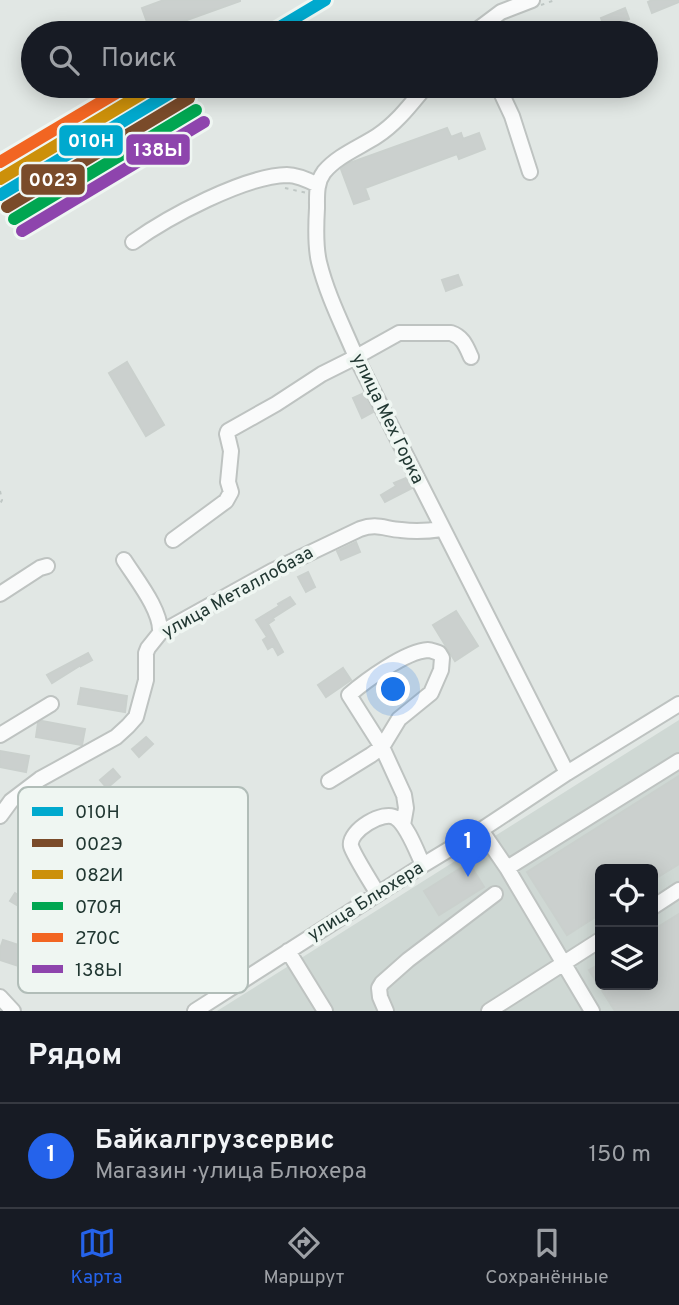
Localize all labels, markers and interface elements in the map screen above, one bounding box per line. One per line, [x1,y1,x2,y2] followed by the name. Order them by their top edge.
[21,21,658,98] search box
[45,41,83,79] icon: search
[101,43,177,76] text: Поиск
[58,124,124,157] line badge: 010Н
[68,130,114,154] text: 010Н
[125,133,191,166] line badge: 138Ы
[133,139,183,163] text: 138Ы
[20,163,86,196] line badge: 002Э
[29,169,77,193] text: 002Э
[345,350,429,488] street label: улица Мех Горка
[158,542,318,644] street label: улица Металлобаза
[376,672,410,706] your location
[18,787,248,993] legend
[75,801,120,825] text: 010Н
[445,819,491,877] pin: 1
[75,833,123,857] text: 002Э
[304,857,428,947] street label: улица Блюхера
[75,864,124,888] text: 082И
[595,864,658,990] map controls
[595,864,658,927] button: locate
[75,896,122,920] text: 070Я
[75,927,120,951] text: 270С
[595,927,658,990] button: layers
[75,959,123,983] text: 138Ы
[28,1038,122,1075] text: Рядом
[95,1125,335,1158] text: Байкалгрузсервис
[46,1141,56,1170] text: 1
[589,1141,651,1170] text: 150 m
[95,1158,367,1187] text: Магазин · улица Блюхера
[70,1224,123,1290] tab: Карта
[263,1224,344,1290] tab: Маршрут
[485,1224,609,1290] tab: Сохранённые

